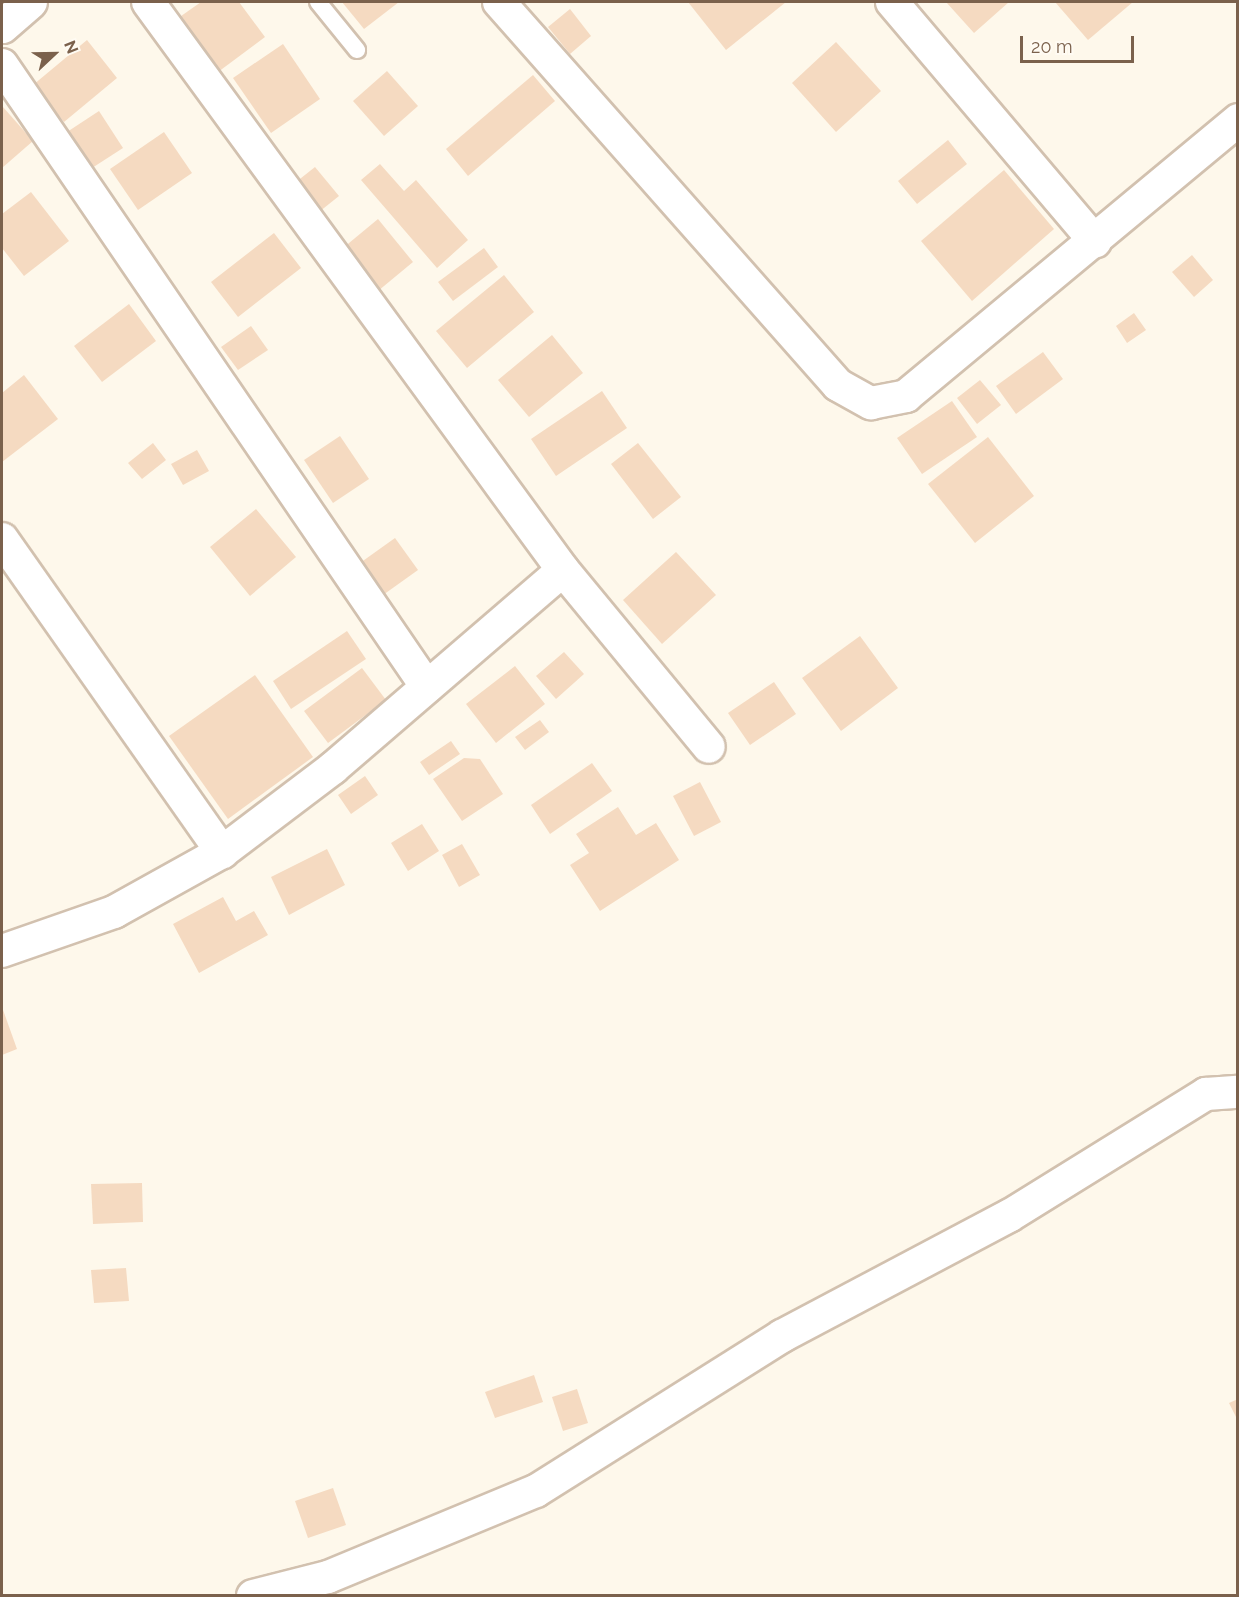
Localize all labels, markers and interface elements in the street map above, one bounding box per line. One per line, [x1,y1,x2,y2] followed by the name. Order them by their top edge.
[24,24,84,84] north arrow
[1023,24,1137,62] scale bar
[1031,36,1073,57] text: 20 m
[60,38,82,56] text: N

